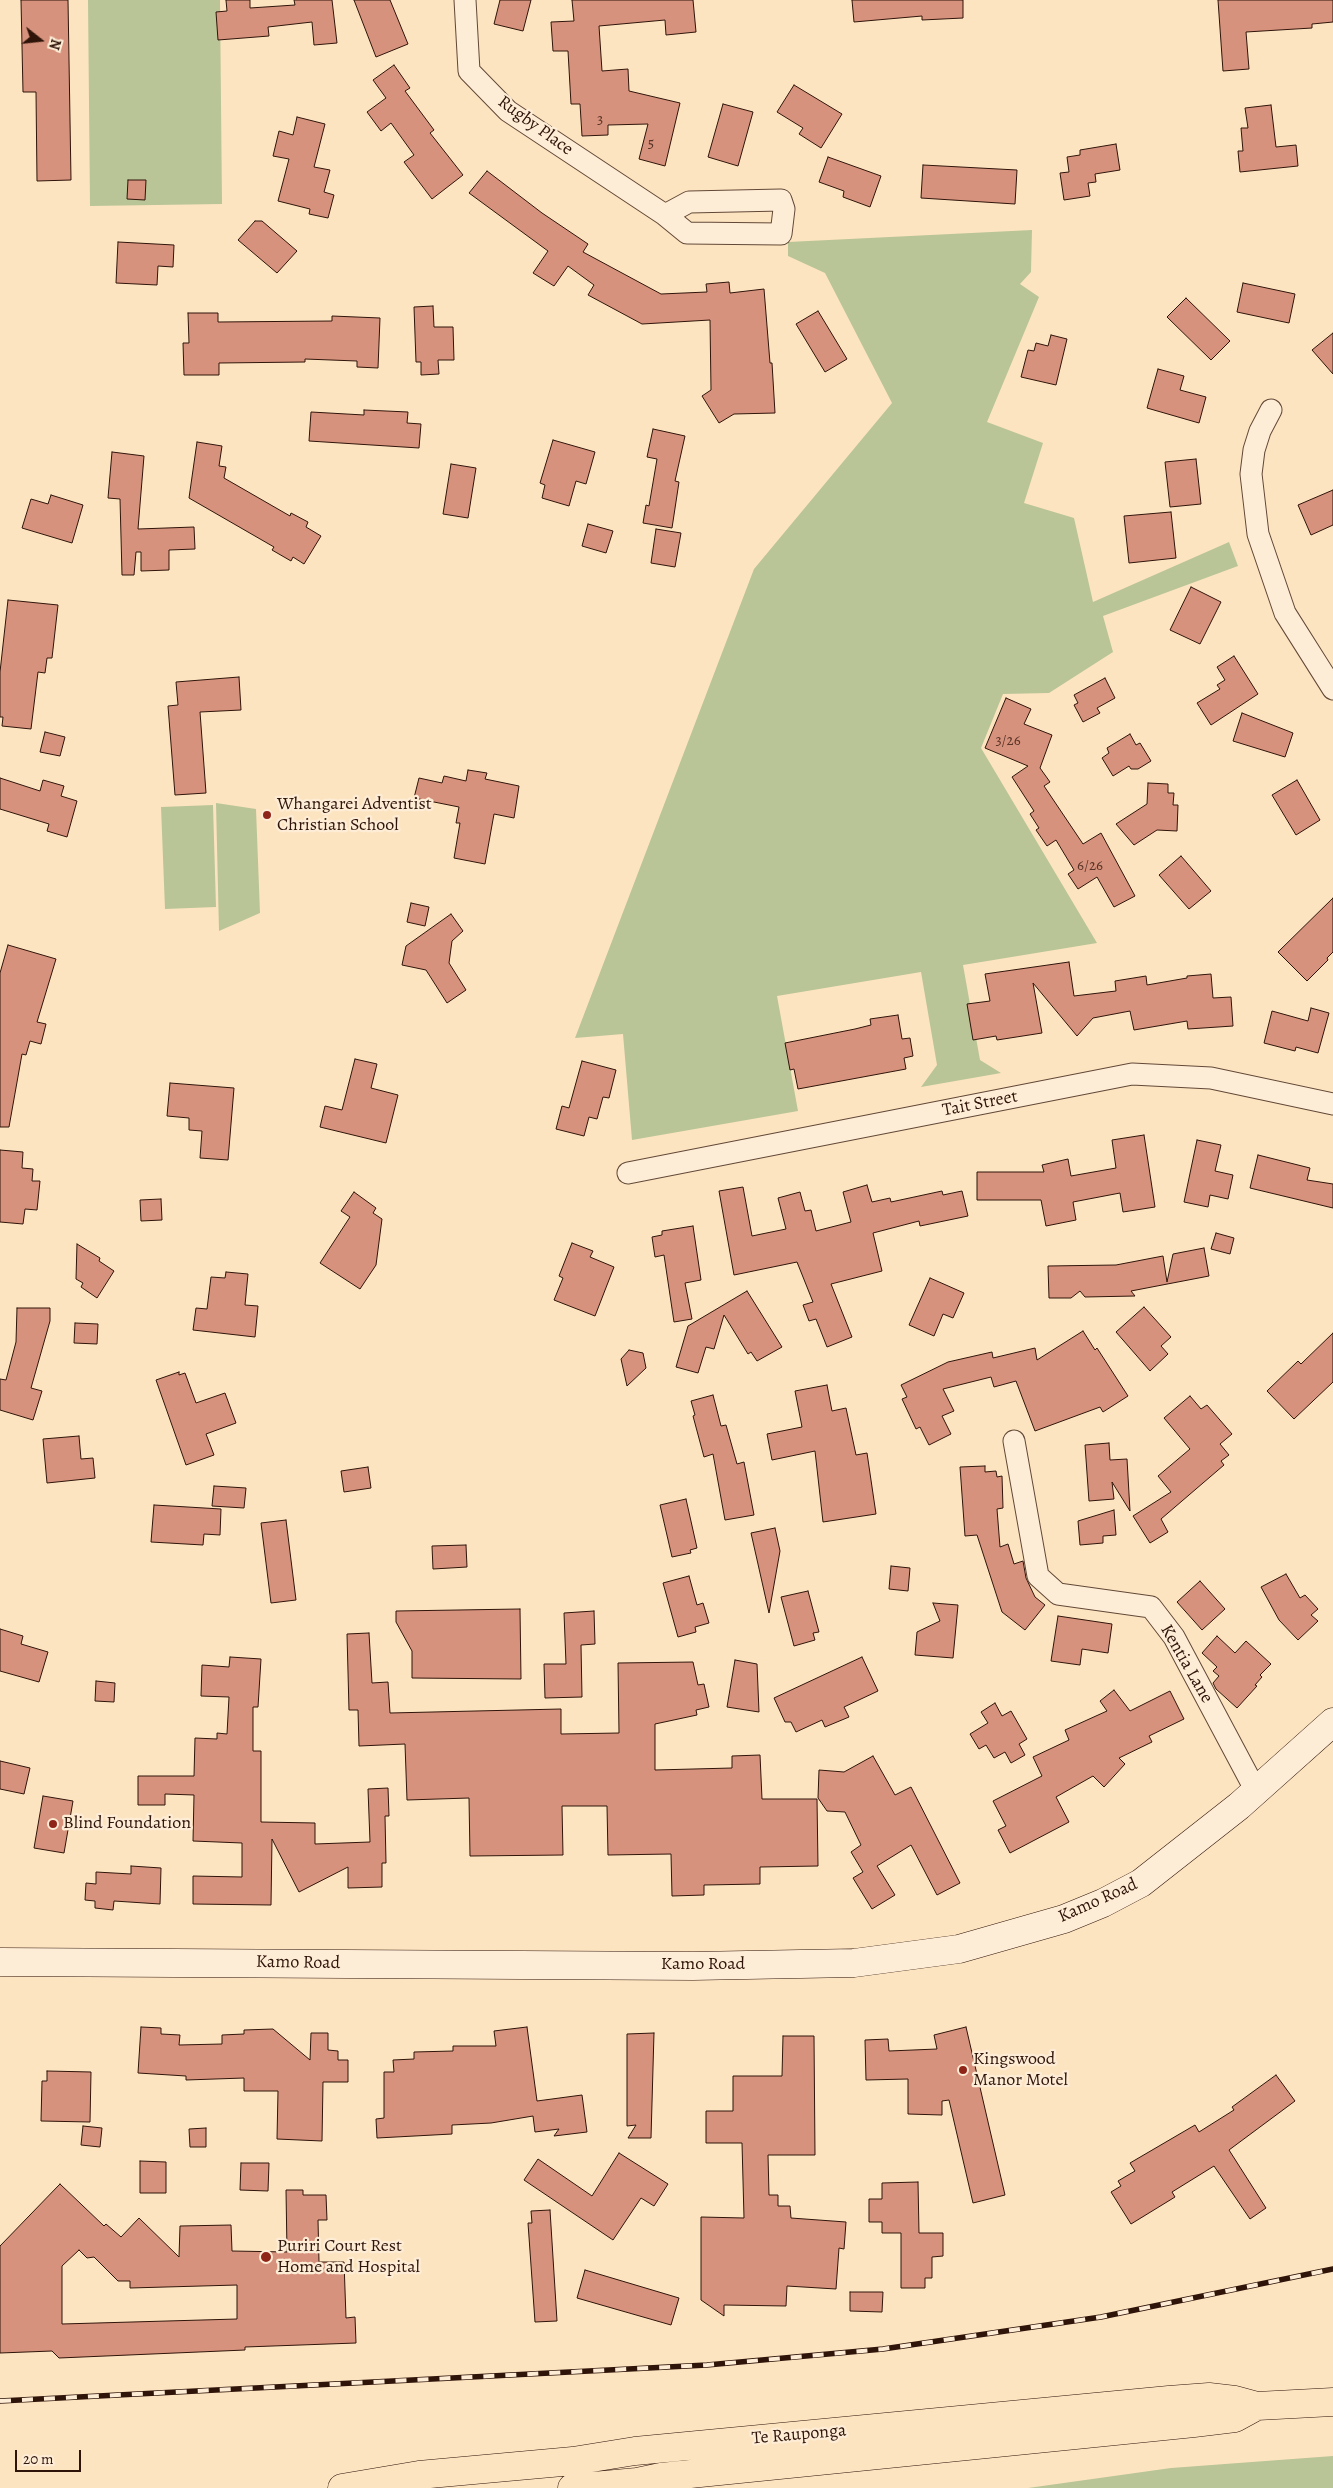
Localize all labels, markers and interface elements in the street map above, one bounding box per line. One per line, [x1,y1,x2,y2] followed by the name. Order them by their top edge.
[15,15,65,65] north arrow
[44,37,65,52] text: N
[493,91,577,161] street label: Rugby Place
[597,111,603,129] house number: 3
[648,135,654,153] house number: 5
[995,732,1021,750] house number: 3/26
[277,794,432,836] place label: Whangarei Adventist Christian School
[261,809,273,821] marker: Whangarei Adventist Christian School
[1077,857,1103,875] house number: 6/26
[941,1086,1019,1122] street label: Tait Street
[1155,1621,1217,1707] street label: Kentia Lane
[63,1813,191,1835] place label: Blind Foundation
[47,1818,59,1830] marker: Blind Foundation
[1055,1874,1141,1928] street label: Kamo Road
[256,1951,340,1975] street label: Kamo Road
[661,1954,745,1976] street label: Kamo Road
[973,2049,1068,2092] place label: Kingswood Manor Motel
[957,2064,969,2076] marker: Kingswood Manor Motel
[277,2236,420,2278] place label: Puriri Court Rest Home and Hospital
[259,2250,273,2264] marker: Puriri Court Rest Home and Hospital
[751,2420,847,2450] street label: Te Rauponga
[18,2440,84,2472] scale bar
[23,2449,54,2469] text: 20 m

